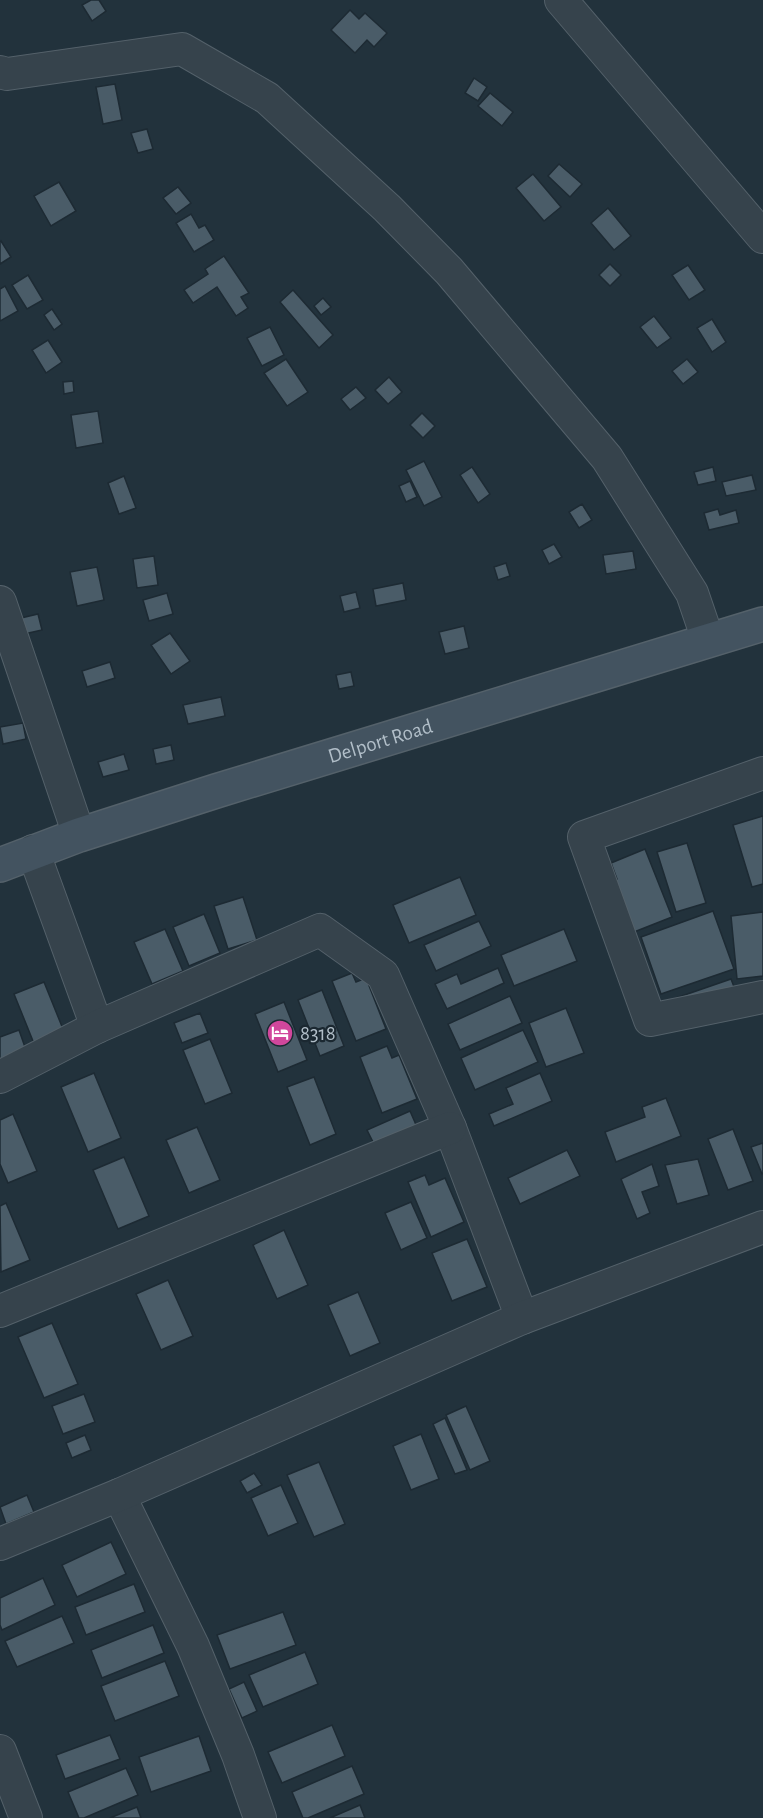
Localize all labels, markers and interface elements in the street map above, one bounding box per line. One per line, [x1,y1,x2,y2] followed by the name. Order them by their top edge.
[325,715,435,767] street label: Delport Road
[265,1018,295,1048] hotel icon: 8318
[300,1023,336,1044] place label: 8318

